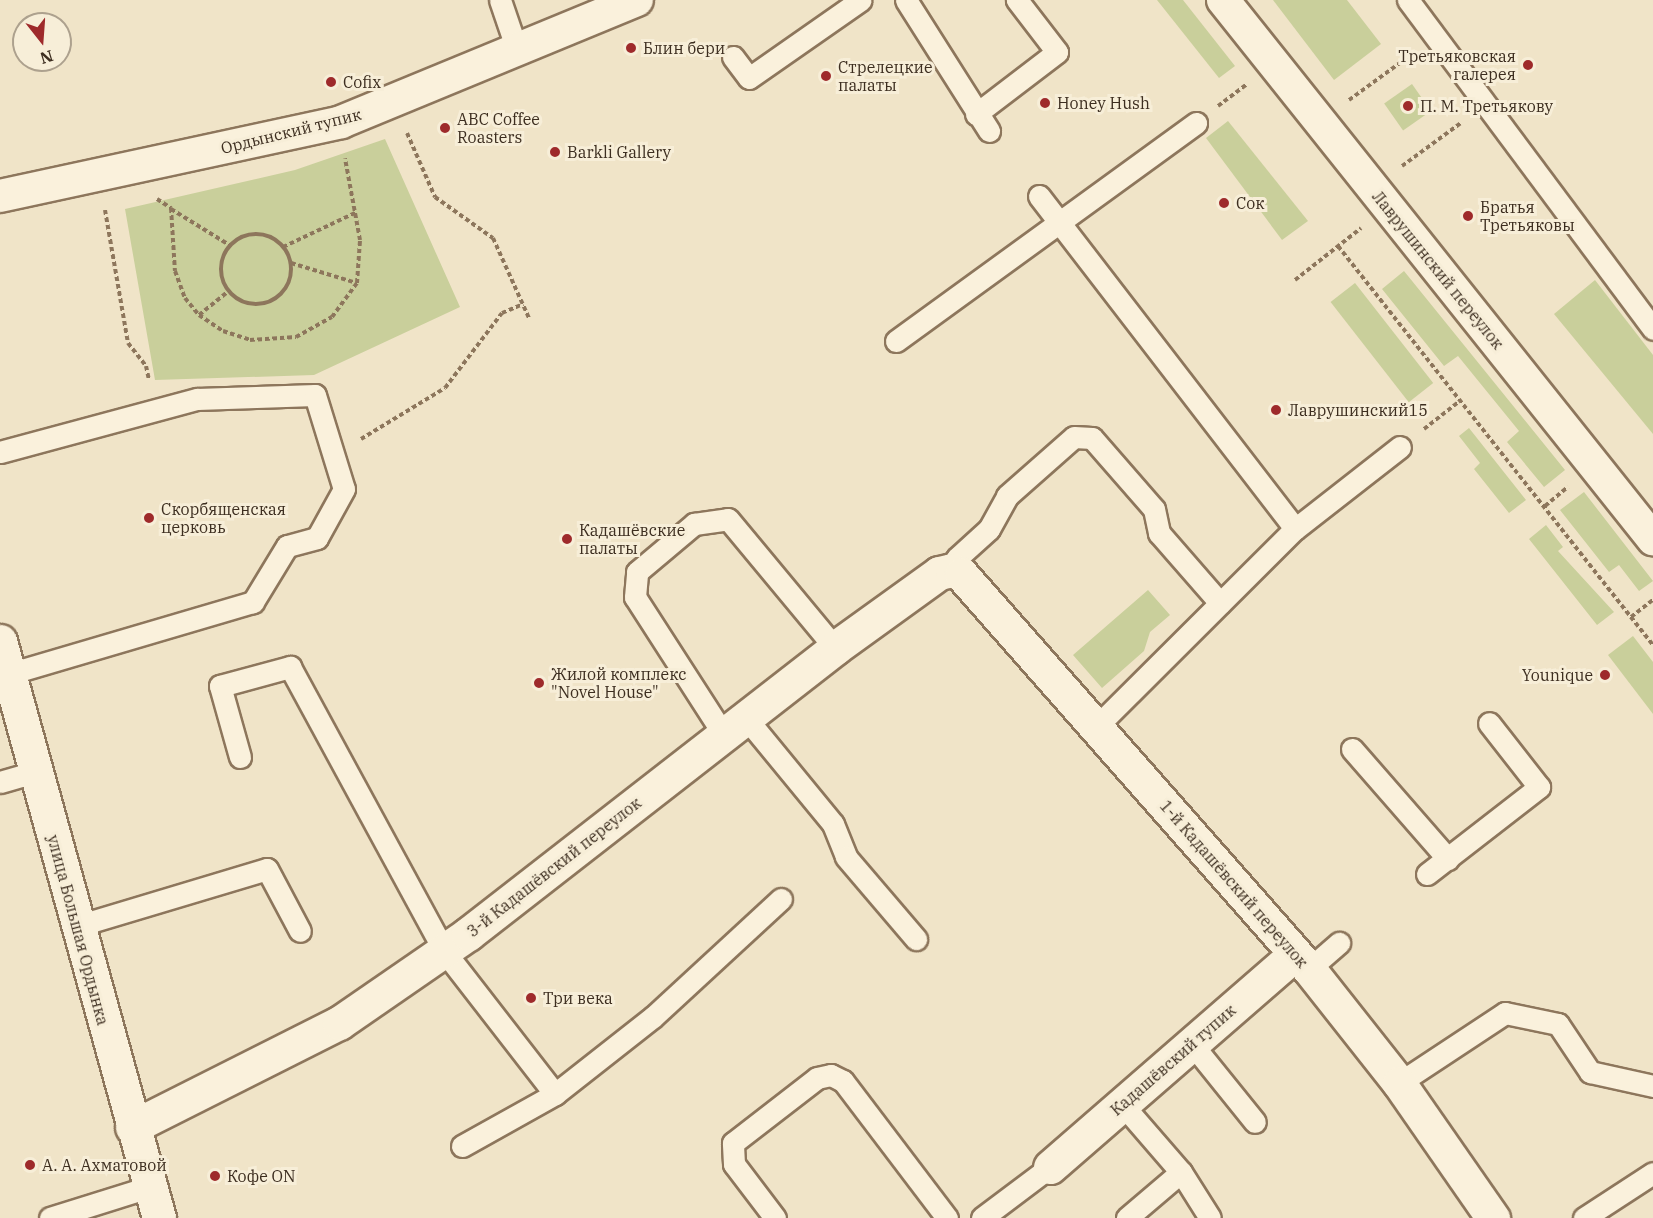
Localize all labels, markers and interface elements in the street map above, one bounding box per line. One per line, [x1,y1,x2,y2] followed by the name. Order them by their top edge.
[12,12,72,72] north arrow
[643,38,725,58] place label: Блин бери
[624,41,638,55] marker: Блин бери
[38,46,56,69] text: N
[1398,46,1516,84] place label: Третьяковская галерея
[838,57,933,95] place label: Стрелецкие палаты
[1521,58,1535,72] marker: Третьяковская галерея
[819,69,833,83] marker: Стрелецкие палаты
[343,72,381,92] place label: Cofix
[324,75,338,89] marker: Cofix
[1057,93,1150,113] place label: Honey Hush
[1038,96,1052,110] marker: Honey Hush
[1420,96,1553,116] place label: П. М. Третьякову
[1401,99,1415,113] marker: П. М. Третьякову
[219,104,363,158] street label: Ордынский тупик
[457,109,540,147] place label: ABC Coffee Roasters
[438,121,452,135] marker: ABC Coffee Roasters
[567,142,671,162] place label: Barkli Gallery
[548,145,562,159] marker: Barkli Gallery
[1368,187,1508,353] street label: Лаврушинский переулок
[1236,193,1265,213] place label: Сок
[1217,196,1231,210] marker: Сок
[1480,197,1575,235] place label: Братья Третьяковы
[1461,209,1475,223] marker: Братья Третьяковы
[1288,400,1428,420] place label: Лаврушинский15
[1269,403,1283,417] marker: Лаврушинский15
[161,499,286,537] place label: Скорбященская церковь
[142,511,156,525] marker: Скорбященская церковь
[579,520,685,558] place label: Кадашёвские палаты
[560,532,574,546] marker: Кадашёвские палаты
[551,664,687,702] place label: Жилой комплекс "Novel House"
[1522,665,1593,685] place label: Younique
[1598,668,1612,682] marker: Younique
[532,676,546,690] marker: Жилой комплекс "Novel House"
[463,793,645,941] street label: 3-й Кадашёвский переулок
[1156,796,1312,972] street label: 1-й Кадашёвский переулок
[43,833,113,1027] street label: улица Большая Ордынка
[543,988,613,1008] place label: Три века
[524,991,538,1005] marker: Три века
[1107,1000,1239,1120] street label: Кадашёвский тупик
[42,1155,167,1175] place label: А. А. Ахматовой
[23,1158,37,1172] marker: А. А. Ахматовой
[227,1166,295,1186] place label: Кофе ON
[208,1169,222,1183] marker: Кофе ON

